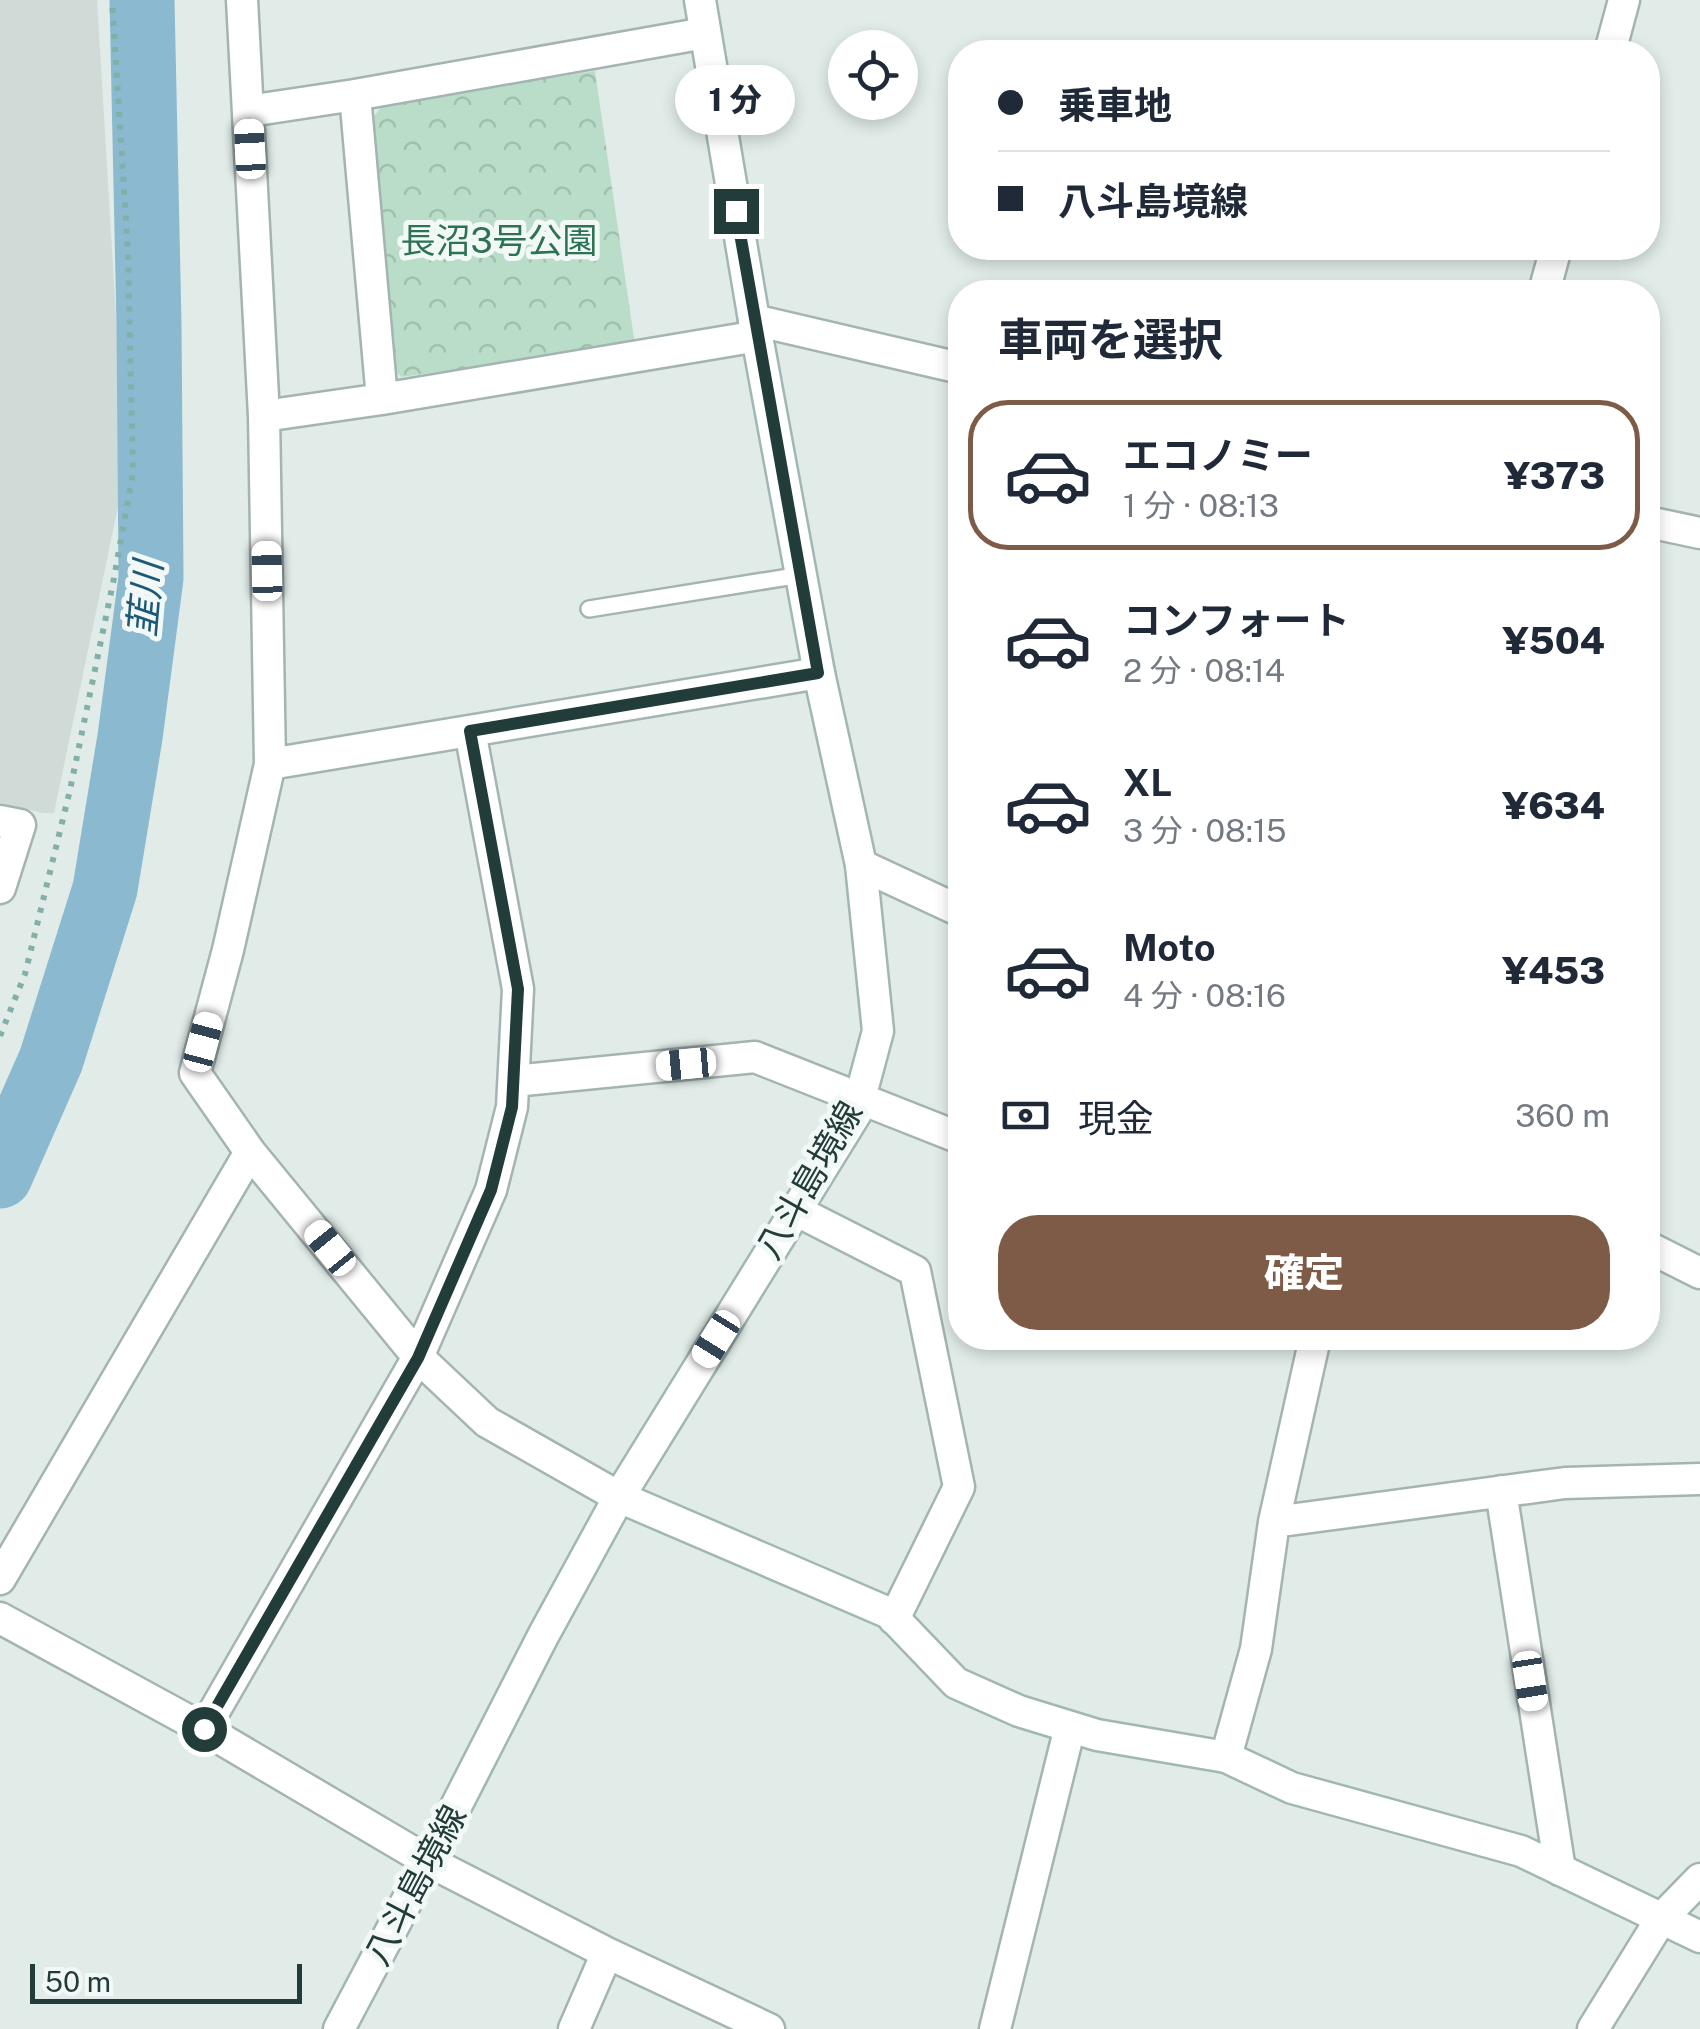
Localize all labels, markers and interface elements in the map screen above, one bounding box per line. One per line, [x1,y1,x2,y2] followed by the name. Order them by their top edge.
[828,30,918,120] map controls
[828,30,918,120] button: locate
[676,66,796,136] callout: 1 分
[709,81,762,118] text: 1 分
[1058,83,1172,128] text: 乗車地
[233,118,267,180] car
[1058,179,1248,224] text: 八斗島境線
[714,189,759,234] route end
[400,220,598,261] park label: 長沼3号公園
[998,313,1223,366] text: 車両を選択
[1003,430,1093,520] icon: car
[1123,433,1313,478] text: エコノミー
[1504,453,1605,498] text: ¥373
[1123,487,1279,524] text: 1 分 · 08:13
[251,541,283,601] car
[119,555,171,639] water label: 韮川
[1003,595,1093,685] icon: car
[1123,598,1350,643] text: コンフォート
[1503,618,1605,663] text: ¥504
[1123,652,1285,689] text: 2 分 · 08:14
[1003,760,1093,850] icon: car
[1123,760,1172,805] text: XL
[1502,783,1605,828] text: ¥634
[1123,812,1286,849] text: 3 分 · 08:15
[1003,925,1093,1015] icon: car
[1123,925,1216,970] text: Moto
[1502,948,1605,993] text: ¥453
[1123,977,1286,1014] text: 4 分 · 08:16
[181,1009,225,1075] car
[655,1046,717,1082] car
[998,1088,1053,1143] icon: cash
[747,1094,871,1266] street label: 八斗島境線
[1078,1096,1154,1141] text: 現金
[1515,1097,1610,1134] text: 360 m
[299,1215,361,1281] car
[998,1215,1610,1330] button: 確定
[687,1306,745,1372] car
[1510,1649,1550,1713] car
[182,1707,227,1752] route start
[356,1798,474,1972] street label: 八斗島境線
[30,1959,302,2004] scale bar
[45,1965,111,1998] text: 50 m

